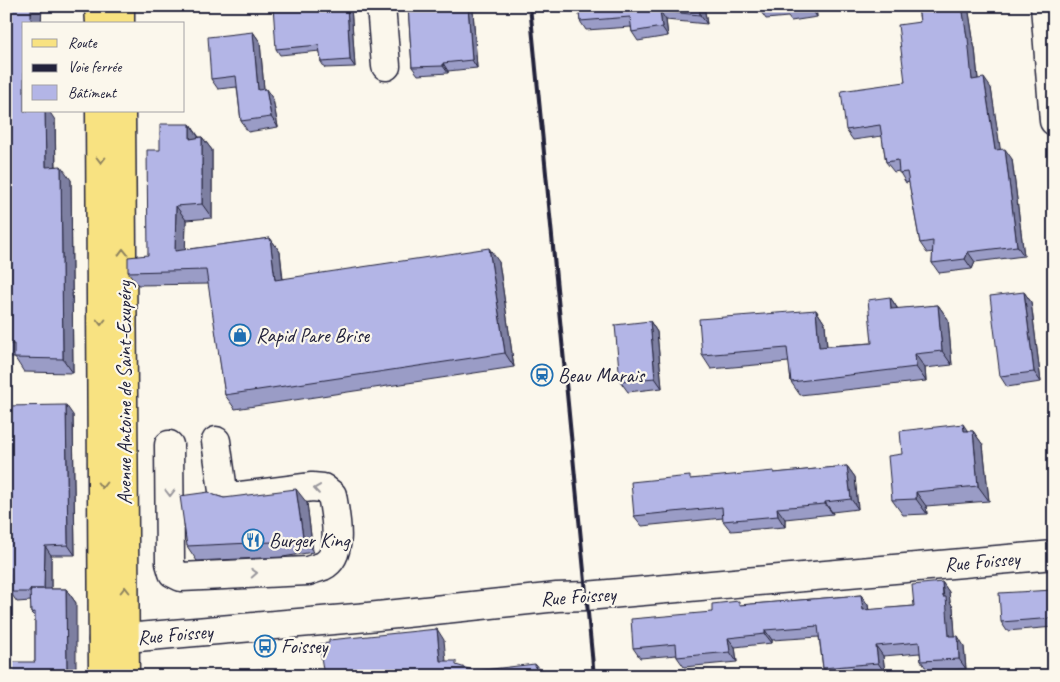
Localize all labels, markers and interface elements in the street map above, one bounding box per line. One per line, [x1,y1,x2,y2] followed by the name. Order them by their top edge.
[22,22,185,112] legend
[68,34,98,53] text: Route
[68,58,122,77] text: Voie ferrée
[68,84,118,103] text: Bâtiment
[96,156,106,164] one-way arrow
[118,248,128,256] one-way arrow
[112,280,137,505] street label: Avenue Antoine de Saint-Exupéry
[96,319,106,327] one-way arrow
[228,323,252,347] shop icon: Rapid Pare Brise
[256,323,370,348] place label: Rapid Pare Brise
[530,363,554,387] station icon: Beau Marais
[558,363,646,388] place label: Beau Marais
[97,482,107,489] one-way arrow
[312,484,321,494] one-way arrow
[165,490,175,498] one-way arrow
[241,528,265,552] restaurant icon: Burger King
[269,528,351,553] place label: Burger King
[943,546,1023,577] street label: Rue Foissey
[251,568,259,579] one-way arrow
[540,581,619,612] street label: Rue Foissey
[120,585,130,593] one-way arrow
[136,619,216,650] street label: Rue Foissey
[253,634,277,658] bus stop icon: Foissey
[281,634,330,659] place label: Foissey

